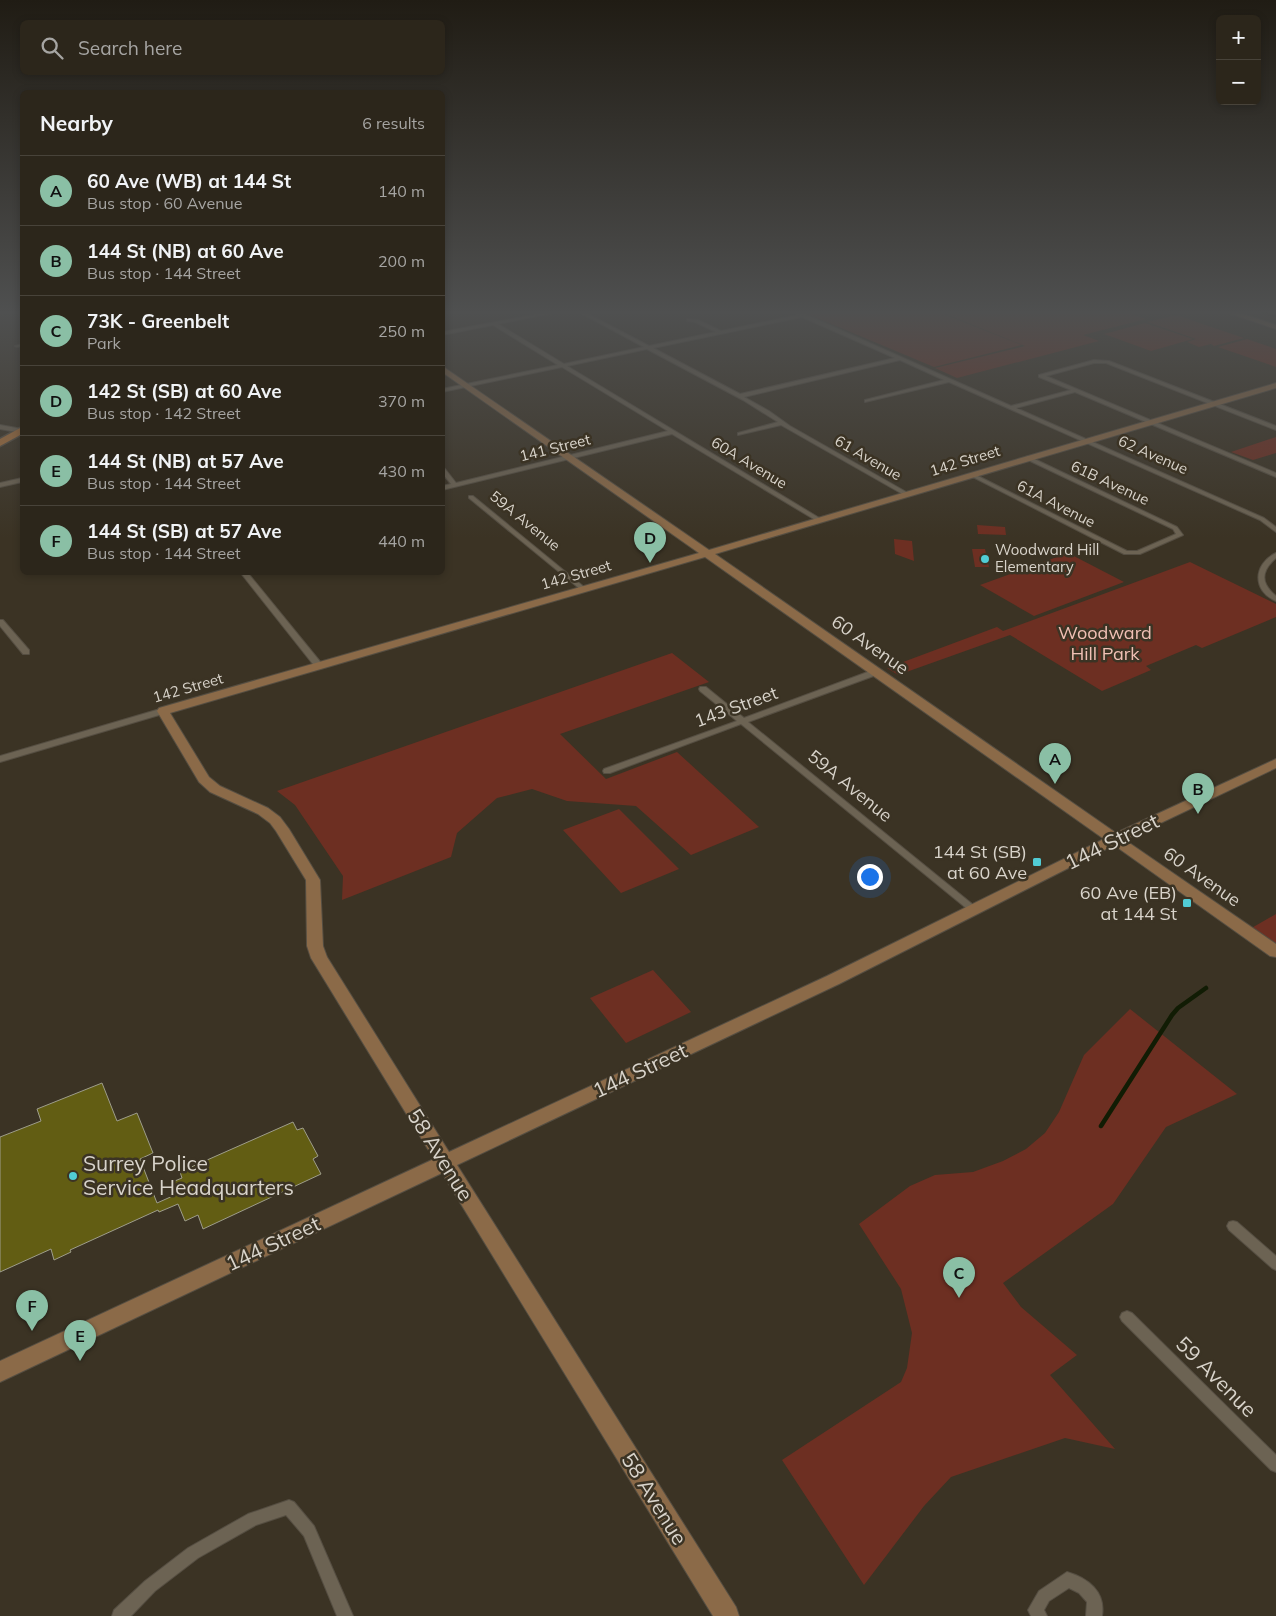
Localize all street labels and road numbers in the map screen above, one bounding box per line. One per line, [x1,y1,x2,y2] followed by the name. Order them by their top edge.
[517,430,592,465] street label: 141 Street
[831,431,905,484] street label: 61 Avenue
[1115,431,1191,478] street label: 62 Avenue
[708,432,791,493] street label: 60A Avenue
[927,441,1002,480] street label: 142 Street
[1068,456,1152,509] street label: 61B Avenue
[1014,476,1098,531] street label: 61A Avenue
[486,486,564,555] street label: 59A Avenue
[538,555,613,594] street label: 142 Street
[827,610,913,680] street label: 60 Avenue
[150,668,225,707] street label: 142 Street
[691,681,781,732] street label: 143 Street
[803,745,897,827] street label: 59A Avenue
[1060,807,1163,875] street label: 144 Street
[1159,842,1245,912] street label: 60 Avenue
[588,1037,691,1103] street label: 144 Street
[402,1104,479,1205] street label: 58 Avenue
[221,1210,324,1276] street label: 144 Street
[1171,1330,1263,1422] street label: 59 Avenue
[616,1448,693,1549] street label: 58 Avenue

